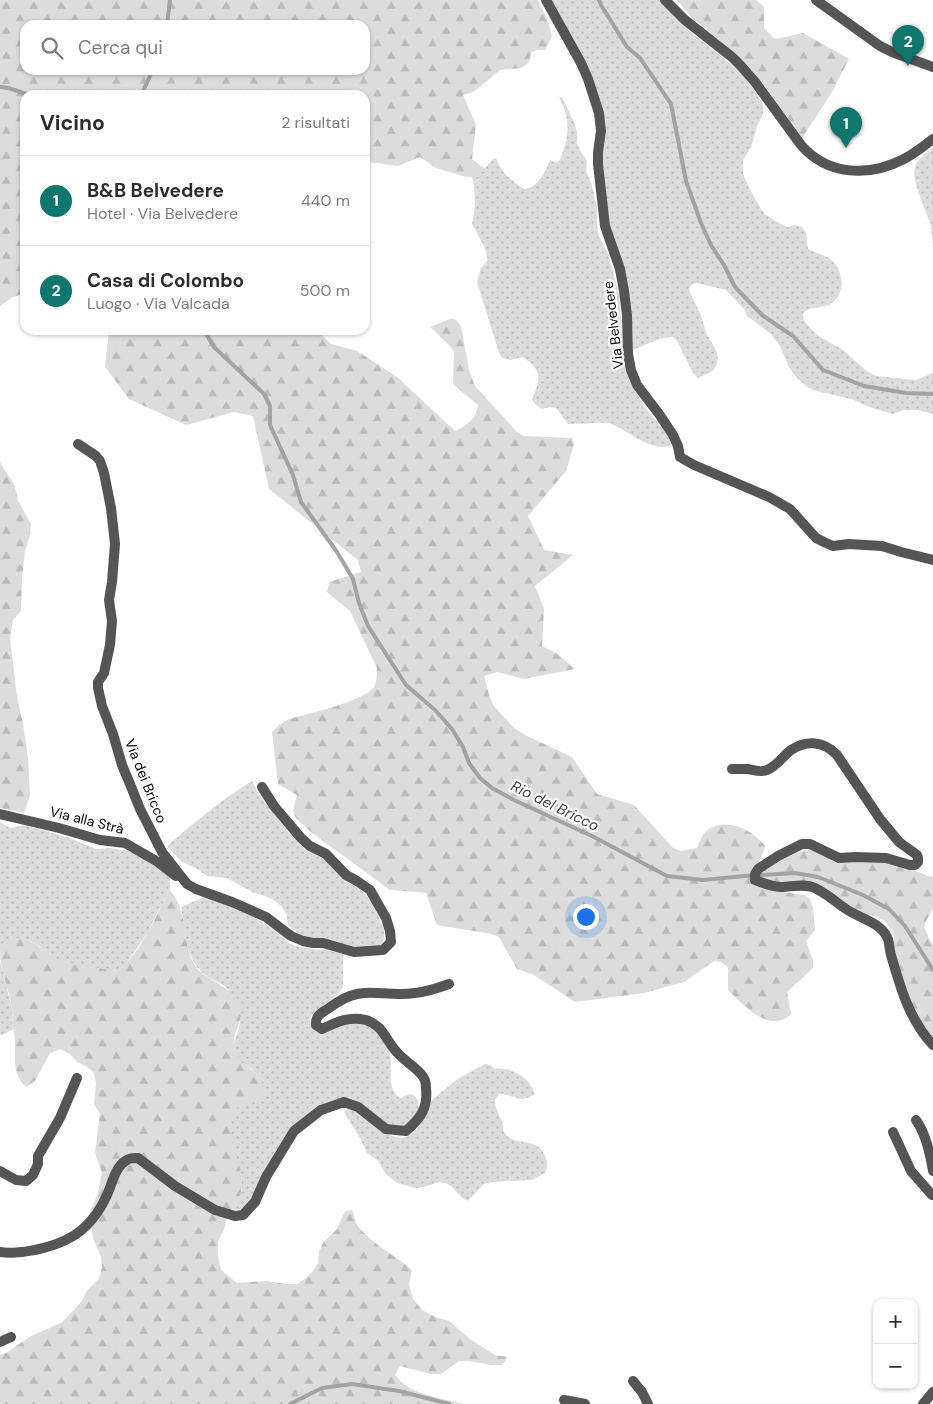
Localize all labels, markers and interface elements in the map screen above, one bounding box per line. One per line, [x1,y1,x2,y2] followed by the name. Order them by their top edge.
[20,20,370,75] search box
[892,25,924,66] pin: 2
[38,34,66,62] icon: search
[78,35,163,60] text: Cerca qui
[830,107,862,148] pin: 1
[40,109,105,137] text: Vicino
[281,112,350,133] text: 2 risultati
[87,178,224,203] text: B&B Belvedere
[53,190,59,211] text: 1
[301,190,350,211] text: 440 m
[87,203,238,224] text: Hotel · Via Belvedere
[87,268,244,293] text: Casa di Colombo
[51,280,61,301] text: 2
[300,280,350,301] text: 500 m
[599,280,627,370] street label: Via Belvedere
[87,293,230,314] text: Luogo · Via Valcada
[121,736,171,826] street label: Via dei Bricco
[508,776,602,836] water label: Rio del Bricco
[48,802,126,838] street label: Via alla Strà
[573,904,599,930] your location
[873,1299,918,1389] map controls
[873,1299,918,1344] button: +
[873,1344,918,1389] button: −

